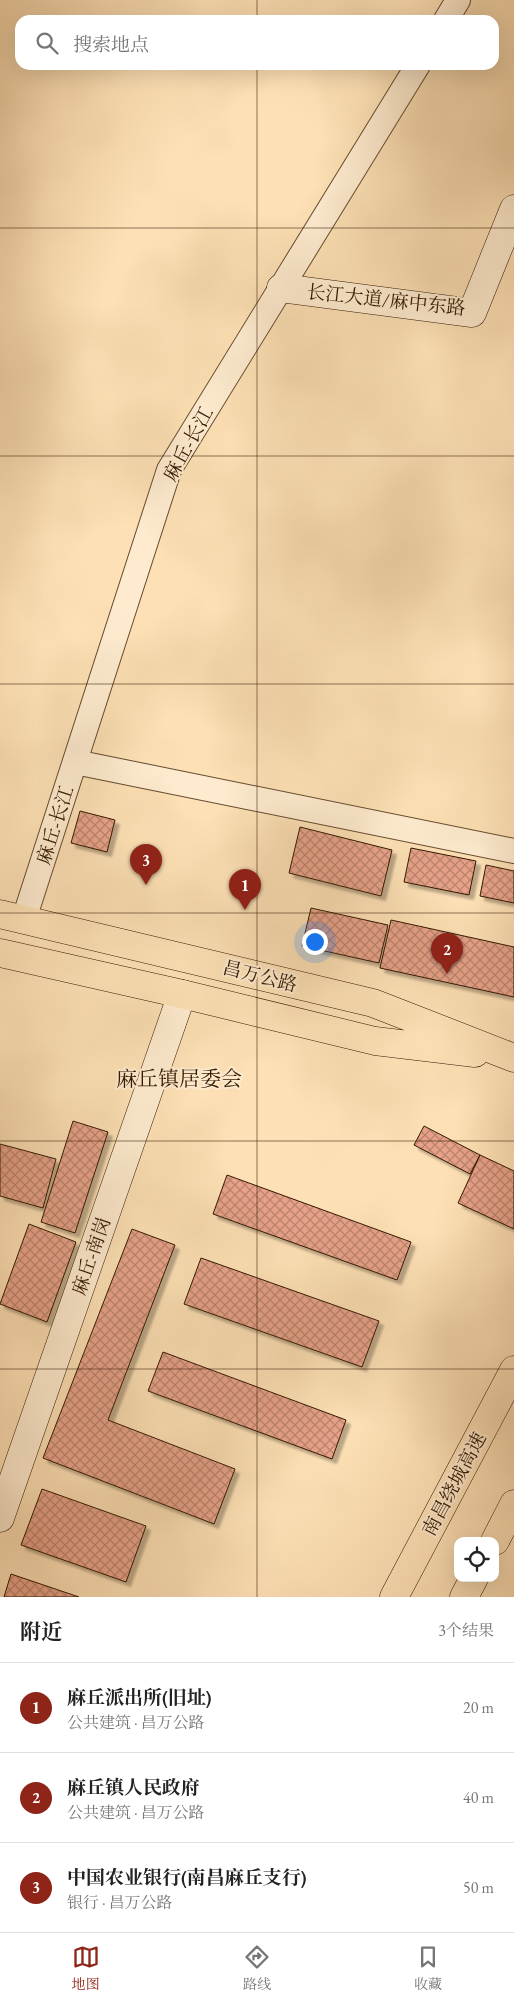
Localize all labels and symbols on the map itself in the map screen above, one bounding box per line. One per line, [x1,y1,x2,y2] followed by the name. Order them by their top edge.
[305,279,467,321] street label: 长江大道/麻中东路
[157,402,219,486] street label: 麻丘-长江
[31,783,79,867] street label: 麻丘-长江
[130,844,162,885] pin: 3
[229,869,261,910] pin: 1
[302,929,328,955] your location
[431,933,463,974] pin: 2
[220,955,300,997] street label: 昌万公路
[116,1065,242,1092] district label: 麻丘镇居委会
[66,1214,116,1298] street label: 麻丘-南岗
[416,1428,492,1540] street label: 南昌绕城高速

